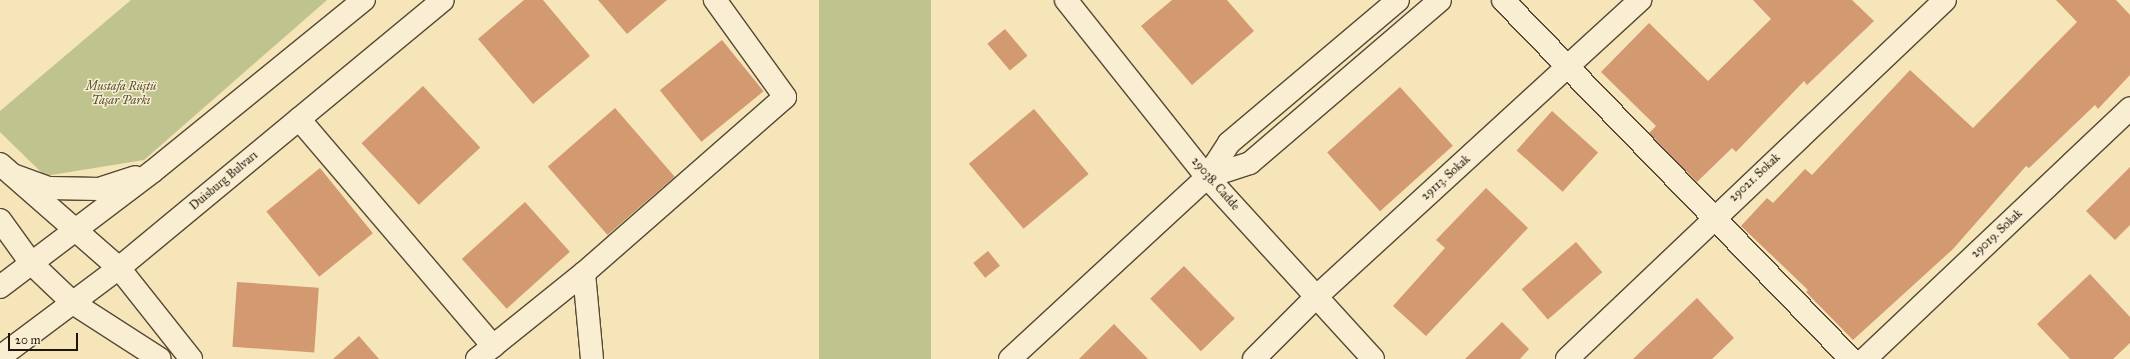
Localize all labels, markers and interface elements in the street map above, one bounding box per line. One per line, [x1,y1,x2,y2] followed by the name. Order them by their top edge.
[86,80,156,108] park label: Mustafa Rüştü Taşar Parkı
[187,148,261,214] street label: Duisburg Bulvarı
[1727,151,1783,205] street label: 29021. Sokak
[1419,152,1473,204] street label: 29113. Sokak
[1188,154,1242,214] street label: 29038. Cadde
[1968,207,2026,261] street label: 29019. Sokak
[10,325,80,351] scale bar
[15,333,41,347] text: 20 m

